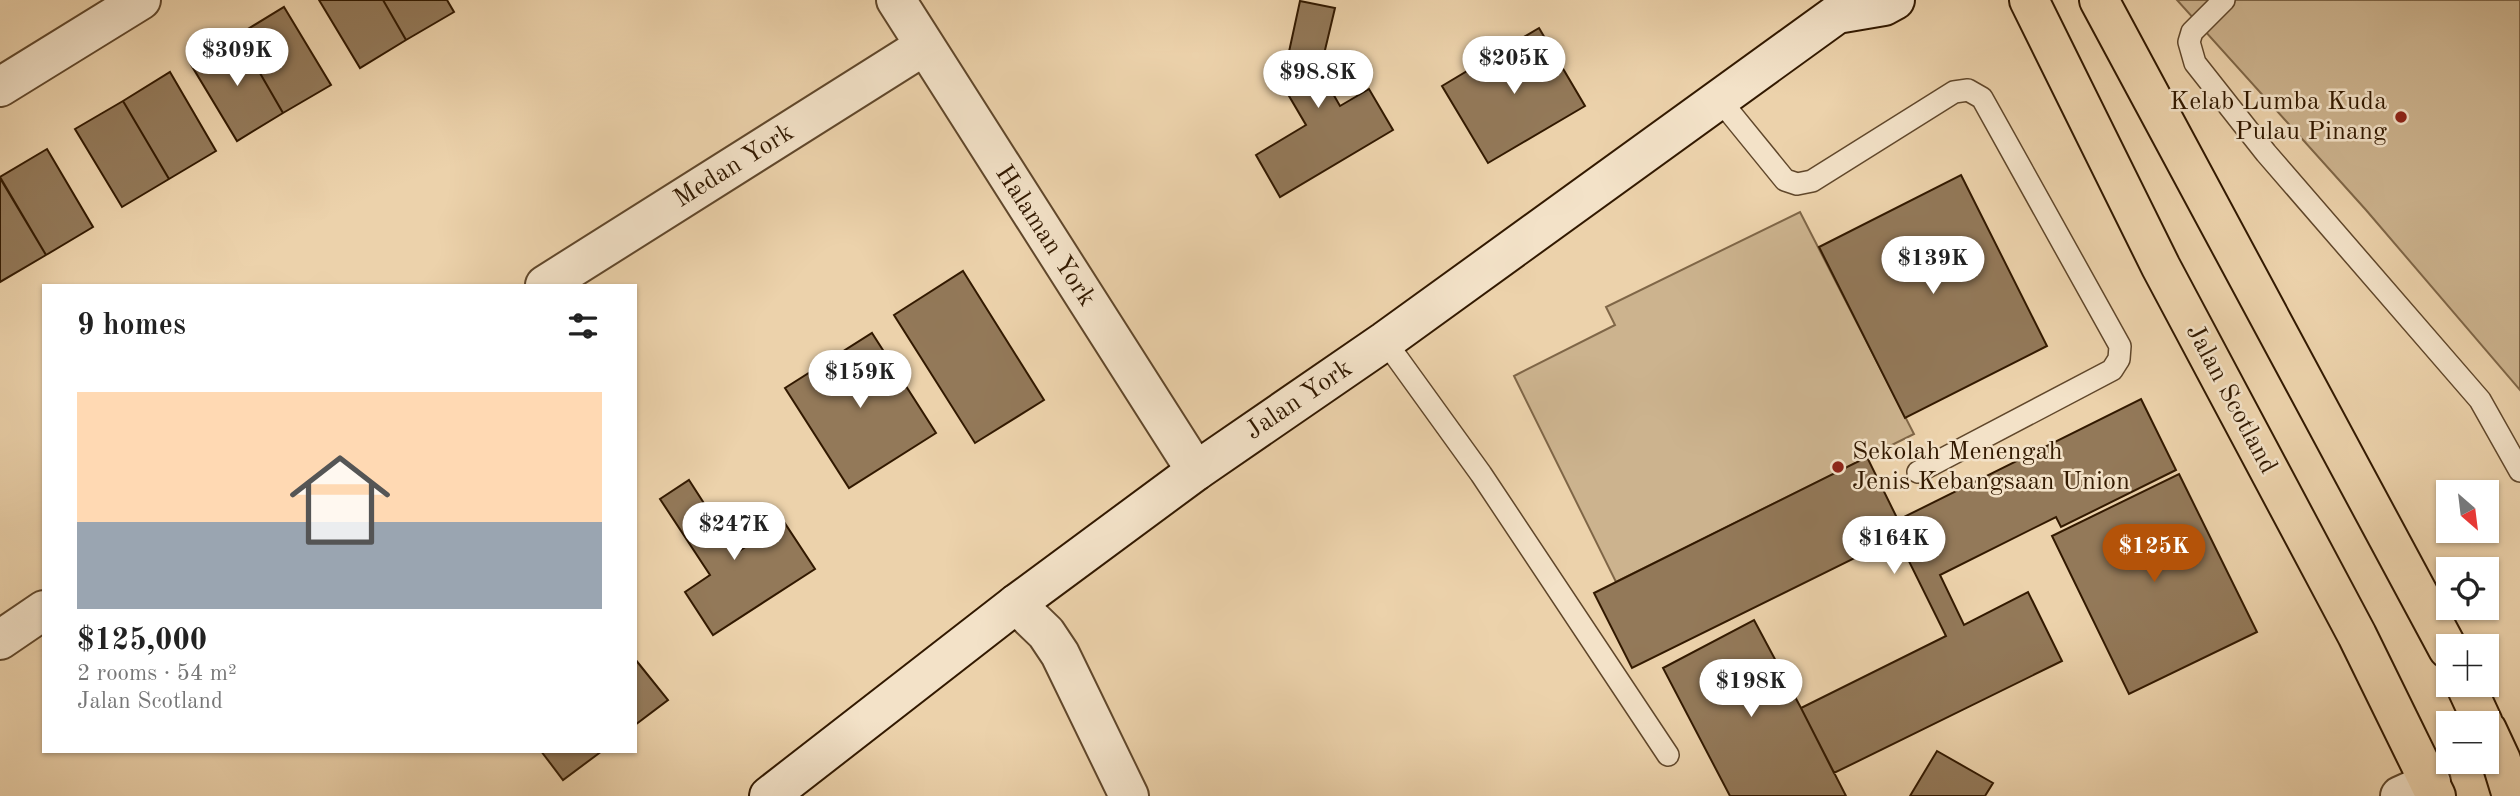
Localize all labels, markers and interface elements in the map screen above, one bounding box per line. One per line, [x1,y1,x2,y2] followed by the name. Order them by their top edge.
[188,28,286,88] pin: $309K
[1465,36,1563,96] pin: $205K
[201,39,273,62] text: $309K
[1478,47,1550,70] text: $205K
[1261,50,1375,110] pin: $98.8K
[1279,61,1357,84] text: $98.8K
[2170,89,2387,145] place label: Kelab Lumba Kuda Pulau Pinang
[2393,109,2409,125] marker: Kelab Lumba Kuda Pulau Pinang
[670,119,798,213] street label: Medan York
[990,161,1100,311] street label: Halaman York
[1884,236,1982,296] pin: $139K
[1897,247,1969,270] text: $139K
[564,307,602,345] icon: filters
[77,311,186,341] text: 9 homes
[2181,320,2281,478] street label: Jalan Scotland
[811,350,909,410] pin: $159K
[1241,355,1357,445] street label: Jalan York
[824,361,896,384] text: $159K
[277,437,403,563] icon: home
[1852,439,2130,495] place label: Sekolah Menengah Jenis Kebangsaan Union
[1830,459,1846,475] marker: Sekolah Menengah Jenis Kebangsaan Union
[2436,480,2499,542] north arrow
[2436,480,2499,774] map controls
[685,503,783,562] pin: $247K
[698,513,770,536] text: $247K
[1845,516,1943,576] pin: $164K
[2105,524,2203,584] pin: $125K
[1858,527,1930,550] text: $164K
[2118,535,2190,558] text: $125K
[2436,557,2499,620] button: locate
[77,626,207,656] text: $125,000
[2436,634,2499,697] button: +
[1702,660,1800,719] pin: $198K
[77,662,237,685] text: 2 rooms · 54 m²
[1715,670,1787,693] text: $198K
[77,690,223,713] text: Jalan Scotland
[2436,711,2499,774] button: −

